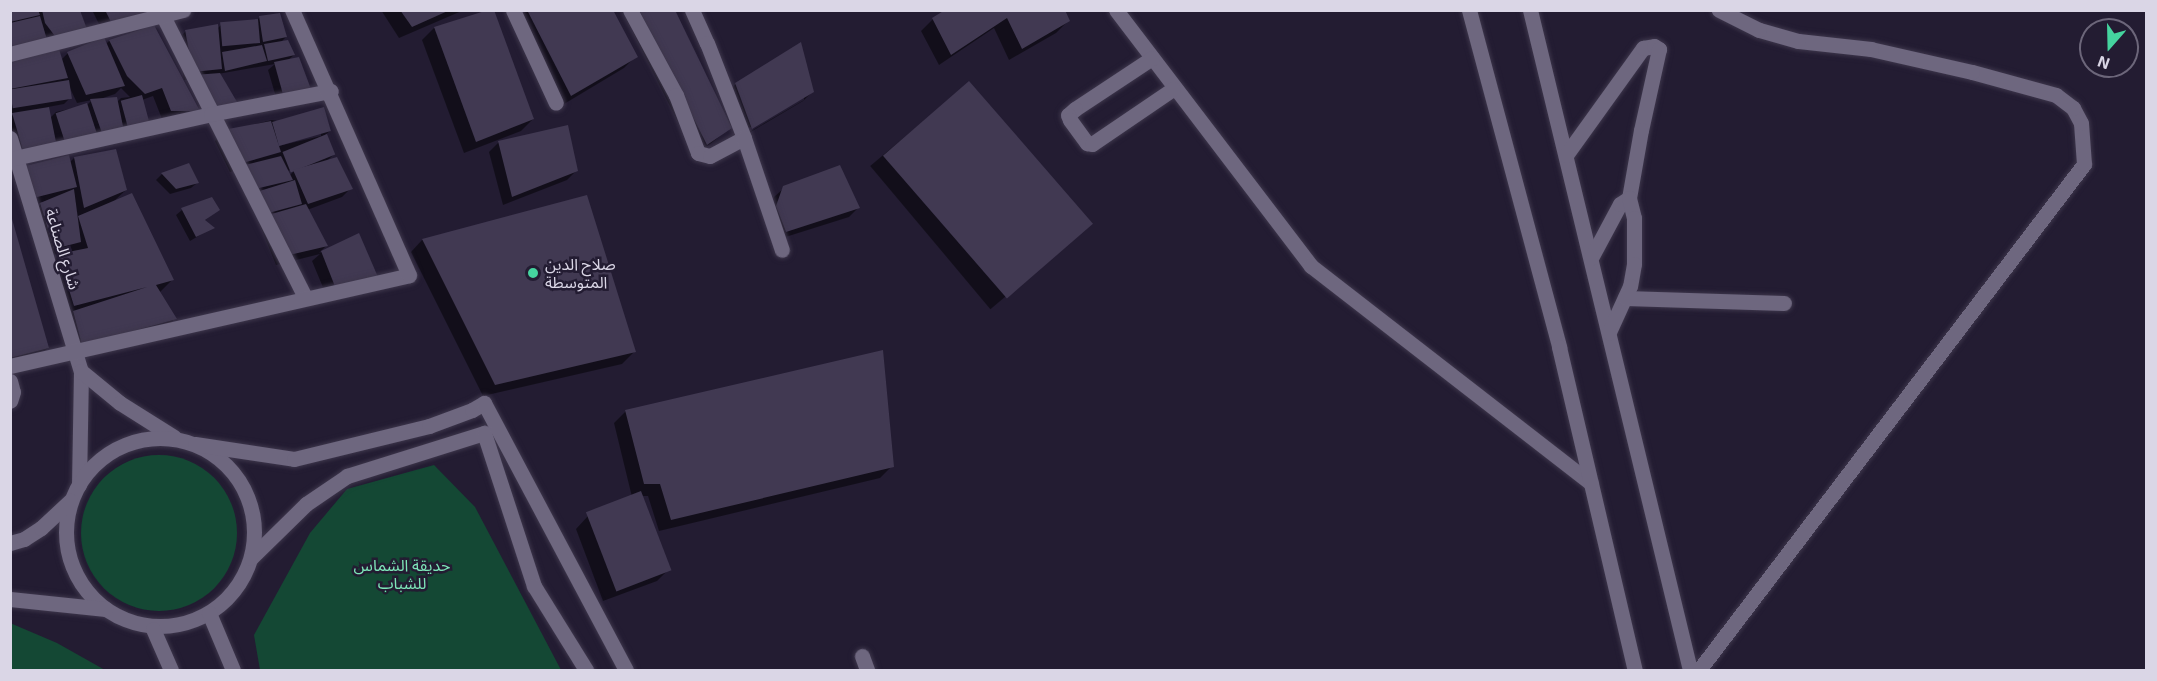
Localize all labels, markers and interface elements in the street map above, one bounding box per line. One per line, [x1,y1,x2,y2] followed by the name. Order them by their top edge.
[2079,18,2139,78] north arrow
[2095,53,2112,74] text: N
[42,206,84,292] street label: شارع الصناعة
[545,254,616,292] place label: صلاح الدين المتوسطة
[526,266,540,280] marker: صلاح الدين المتوسطة
[354,555,450,593] park label: حديقة الشماس للشباب

